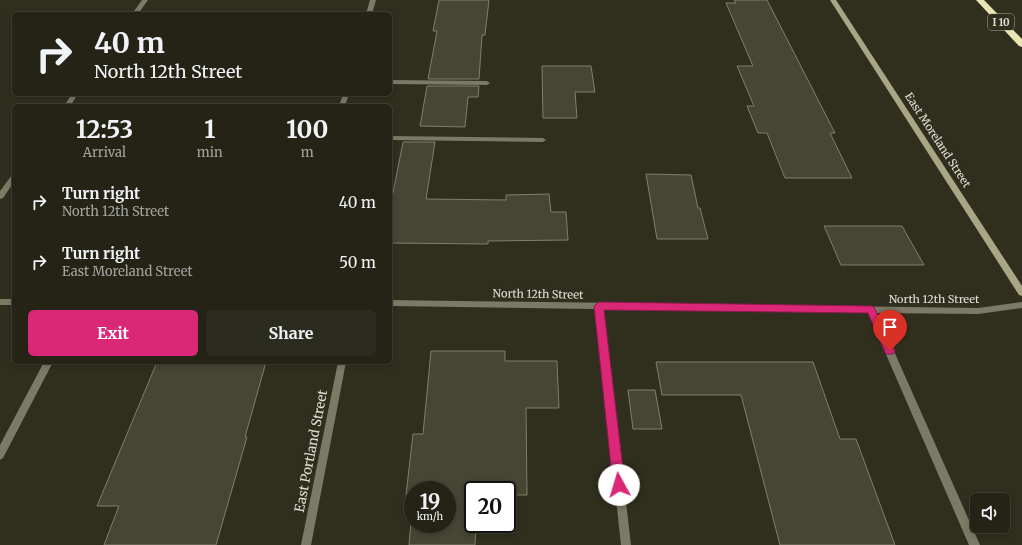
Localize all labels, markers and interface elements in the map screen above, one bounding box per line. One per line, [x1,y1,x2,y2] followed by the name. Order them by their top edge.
[988,14,1014,30] road number: I 10
[94,25,165,61] text: 40 m
[28,28,80,80] icon: right
[94,60,242,83] text: North 12th Street
[902,90,974,191] street label: East Moreland Street
[76,114,133,145] text: 12:53
[204,114,215,145] text: 1
[286,114,328,145] text: 100
[83,144,126,161] text: Arrival
[197,144,223,161] text: min
[301,144,314,161] text: m
[62,184,140,203] text: Turn right
[28,191,50,213] icon: right
[339,193,376,212] text: 40 m
[62,203,169,220] text: North 12th Street
[62,244,140,263] text: Turn right
[28,251,50,273] icon: right
[339,253,376,272] text: 50 m
[62,263,193,280] text: East Moreland Street
[493,286,584,302] street label: North 12th Street
[889,292,980,306] street label: North 12th Street
[28,310,198,356] button: Exit
[206,310,376,356] button: Share
[873,310,907,351] pin
[879,316,901,338] icon: arrive
[291,388,331,514] street label: East Portland Street
[598,464,640,506] position arrow
[464,481,516,533] speed limit sign: 20
[420,489,440,514] text: 19
[970,493,1010,533] map controls
[970,493,1010,533] button: sound
[417,510,443,523] text: km/h

